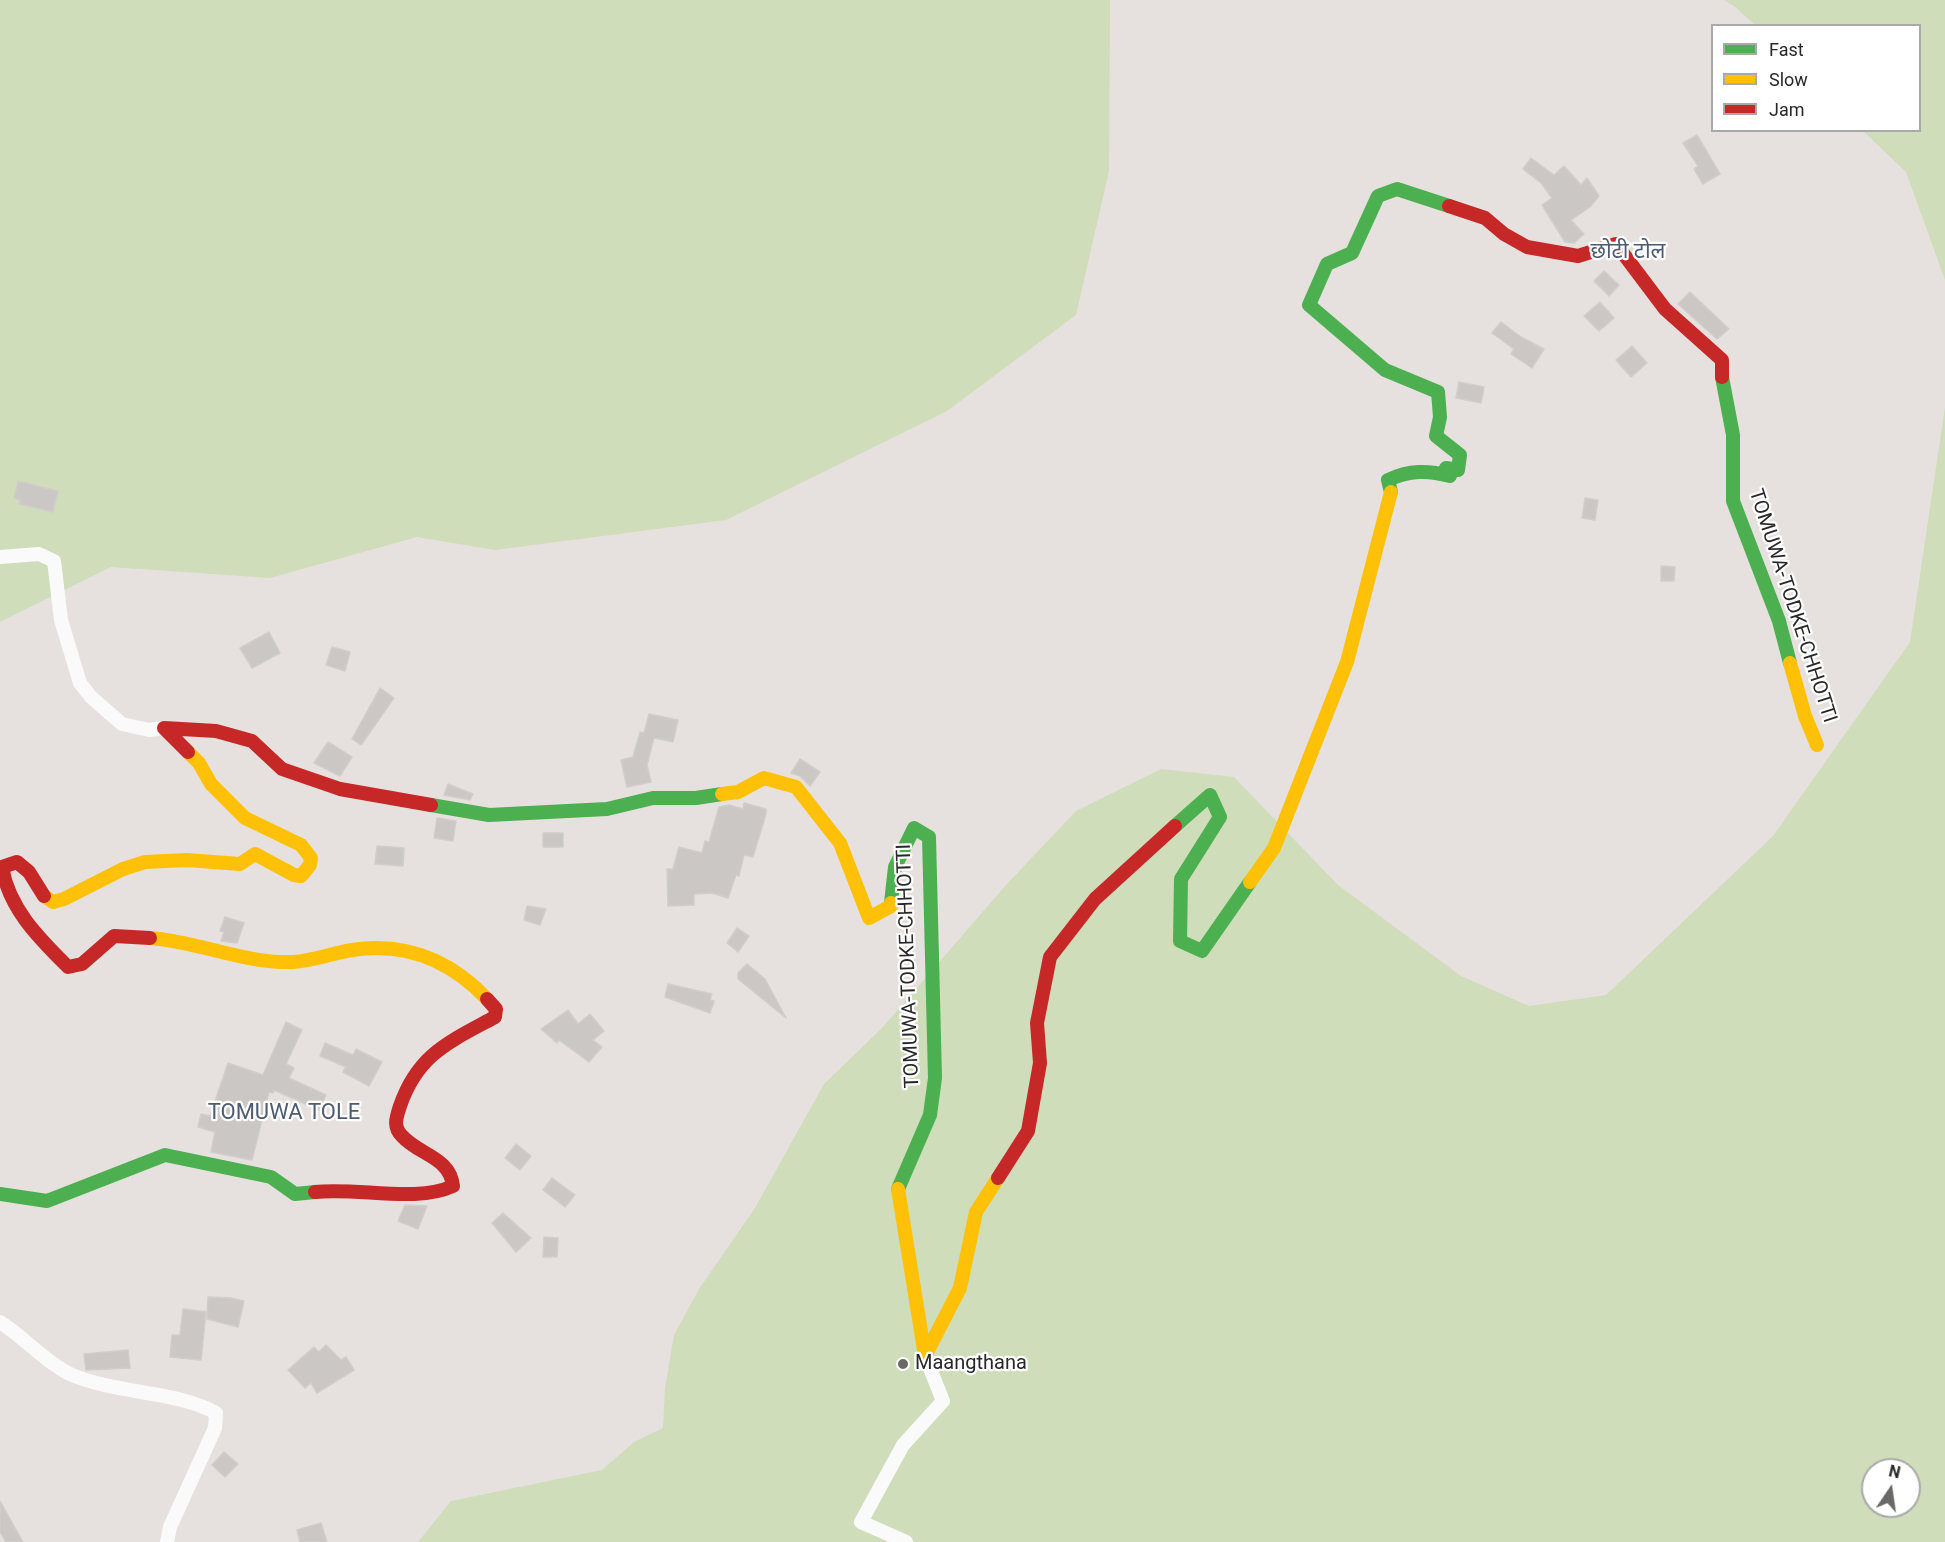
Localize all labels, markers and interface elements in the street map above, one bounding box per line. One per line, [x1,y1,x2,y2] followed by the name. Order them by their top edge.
[1711,24,1921,132] legend
[1769,39,1804,60] text: Fast
[1769,69,1808,90] text: Slow
[1769,99,1805,120] text: Jam
[1590,239,1666,265] district label: छोटी टोल
[1743,486,1841,726] street label: TOMUWA-TODKE-CHHOTTI
[893,844,925,1088] street label: TOMUWA-TODKE-CHHOTTI
[199,1100,369,1126] district label: TOMUWA TOLE
[915,1352,1027,1376] place label: Maangthana
[896,1357,910,1371] marker: Maangthana
[1861,1458,1921,1518] north arrow
[1887,1461,1902,1482] text: N

